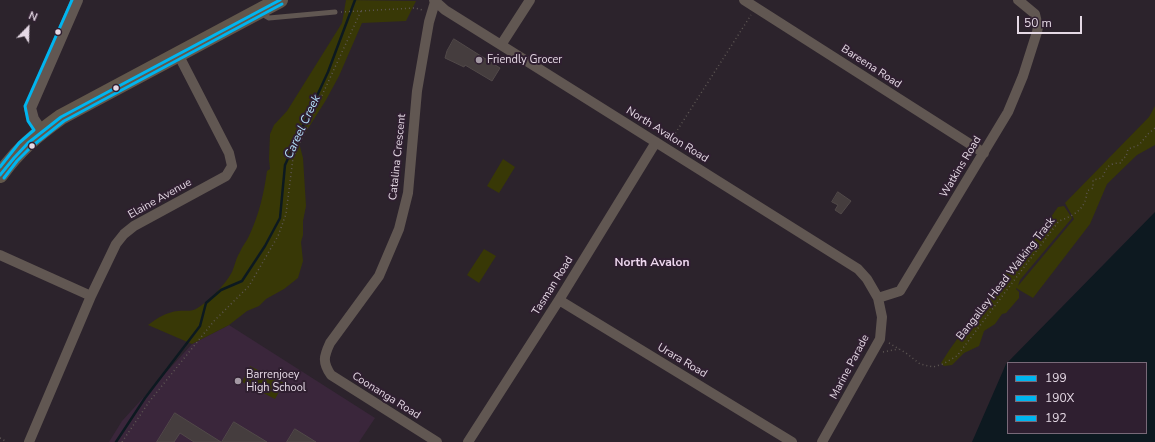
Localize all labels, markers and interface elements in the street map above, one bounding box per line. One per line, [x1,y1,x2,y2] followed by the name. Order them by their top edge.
[8,8,48,48] north arrow
[26,8,40,25] text: N
[1019,8,1084,34] scale bar
[1024,15,1052,31] text: 50 m
[53,27,63,37] unlabelled marker
[838,43,904,91] street label: Bareena Road
[487,53,562,67] place label: Friendly Grocer
[474,55,484,65] marker: Friendly Grocer
[111,83,121,93] unlabelled marker
[282,93,324,161] water label: Careel Creek
[623,104,711,166] street label: North Avalon Road
[387,113,409,201] street label: Catalina Crescent
[938,134,984,200] street label: Watkins Road
[27,141,37,151] unlabelled marker
[126,176,194,222] street label: Elaine Avenue
[954,215,1058,343] street label: Bangalley Head Walking Track
[530,254,576,318] street label: Tasman Road
[615,256,689,270] district label: North Avalon
[827,332,873,402] street label: Marine Parade
[655,341,709,381] street label: Urara Road
[1007,362,1147,434] legend
[246,368,306,394] place label: Barrenjoey High School
[349,370,423,422] street label: Coonanga Road
[1045,370,1067,386] text: 199
[233,376,243,386] marker: Barrenjoey High School
[1045,390,1074,406] text: 190X
[1045,410,1067,426] text: 192

